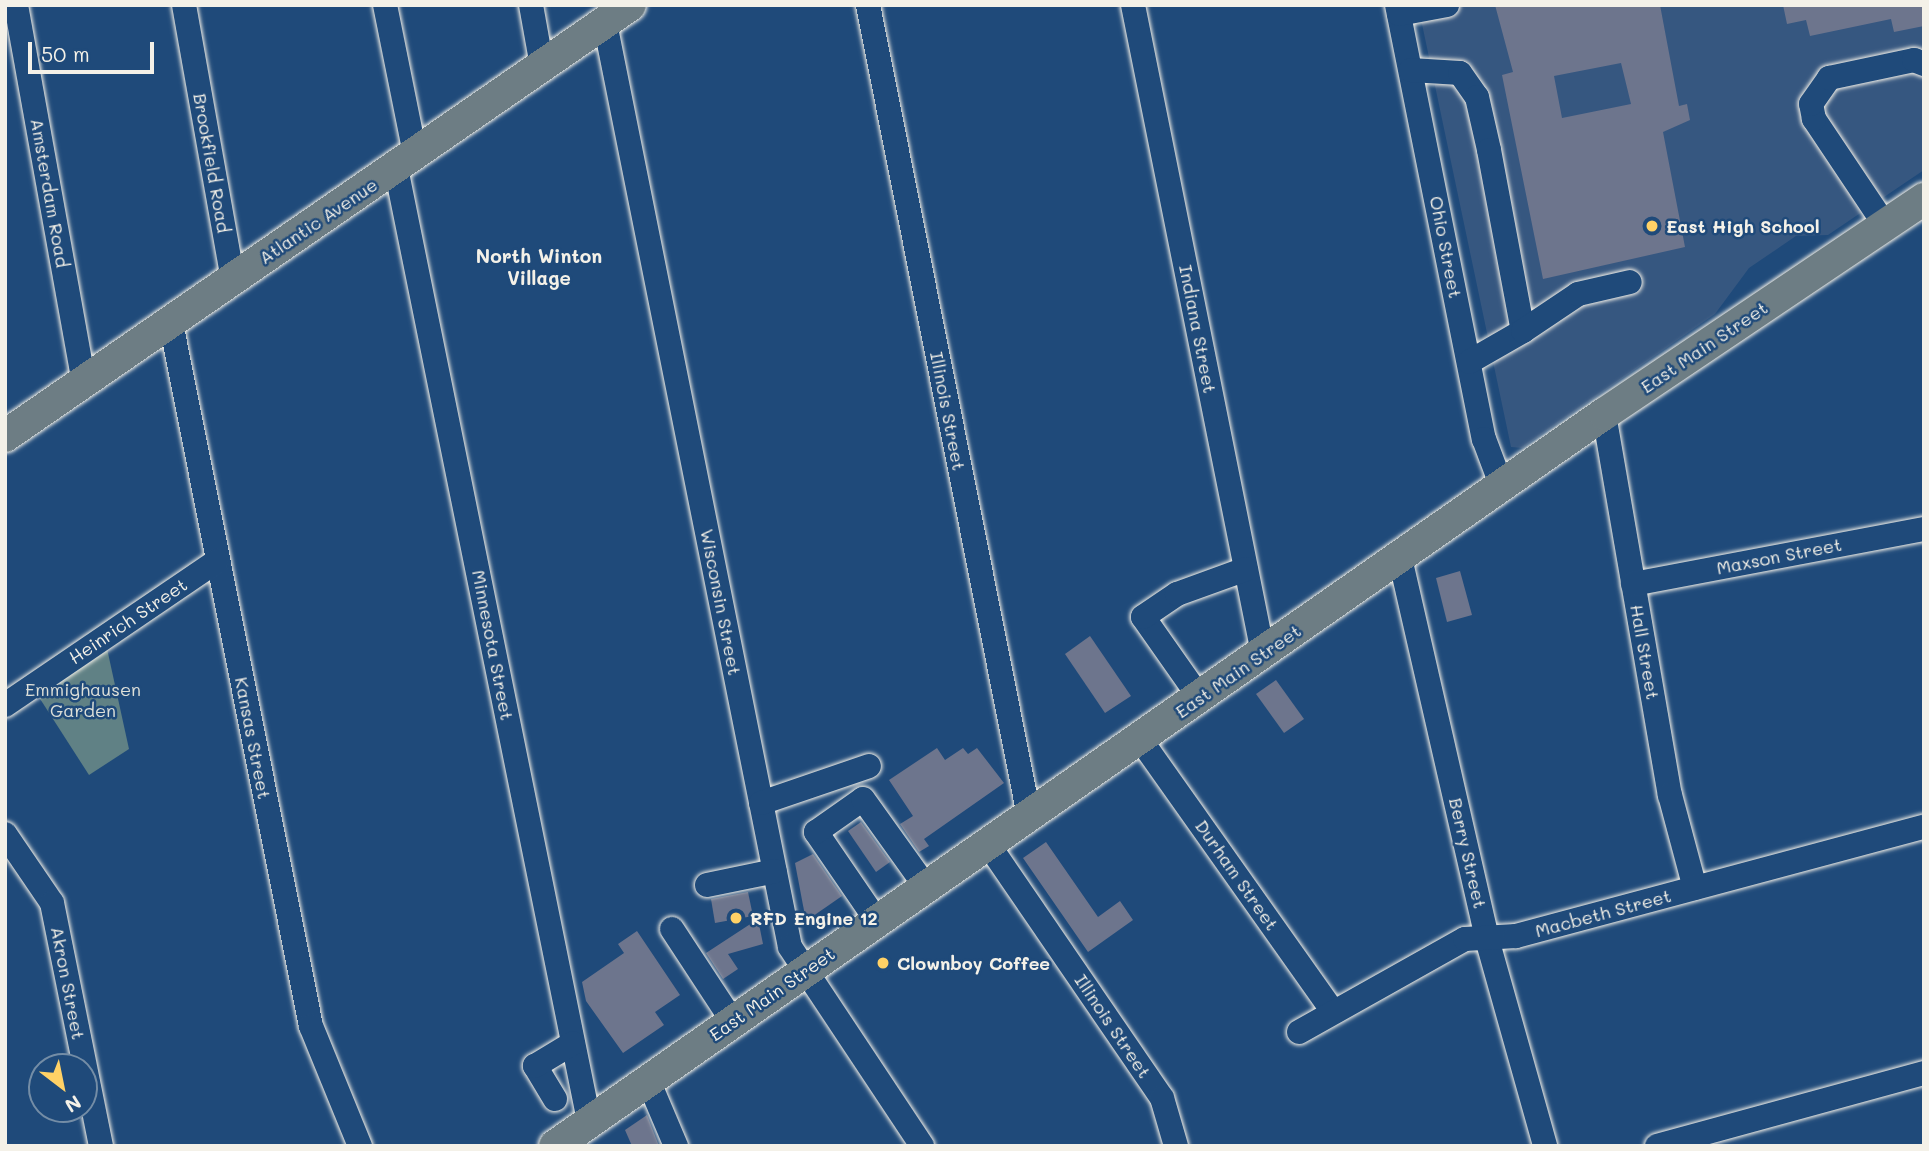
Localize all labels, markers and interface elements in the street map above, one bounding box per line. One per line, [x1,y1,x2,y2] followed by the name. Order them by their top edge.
[32,28,158,72] scale bar
[41,40,90,67] text: 50 m
[189,92,235,234] street label: Brookfield Road
[26,117,74,269] street label: Amsterdam Road
[255,173,381,269] street label: Atlantic Avenue
[1426,194,1466,300] street label: Ohio Street
[1666,215,1820,237] place label: East High School
[1644,218,1660,234] marker: East High School
[476,245,602,289] district label: North Winton Village
[1175,263,1221,395] street label: Indiana Street
[1637,297,1771,397] street label: East Main Street
[926,350,970,472] street label: Illinois Street
[696,527,746,677] street label: Wisconsin Street
[1715,533,1843,579] street label: Maxson Street
[468,568,518,722] street label: Minnesota Street
[65,574,191,668] street label: Heinrich Street
[1626,603,1664,701] street label: Hall Street
[1171,620,1305,722] street label: East Main Street
[231,675,275,801] street label: Kansas Street
[25,679,141,722] park label: Emmighausen Garden
[1445,796,1491,910] street label: Berry Street
[1191,816,1283,934] street label: Durham Street
[1533,884,1673,942] street label: Macbeth Street
[750,907,878,929] place label: RFD Engine 12
[728,910,744,926] marker: RFD Engine 12
[46,925,90,1041] street label: Akron Street
[705,943,839,1045] street label: East Main Street
[897,952,1050,974] place label: Clownboy Coffee
[875,955,891,971] marker: Clownboy Coffee
[1070,970,1156,1082] street label: Illinois Street
[28,1053,98,1123] north arrow
[61,1090,86,1119] text: N

